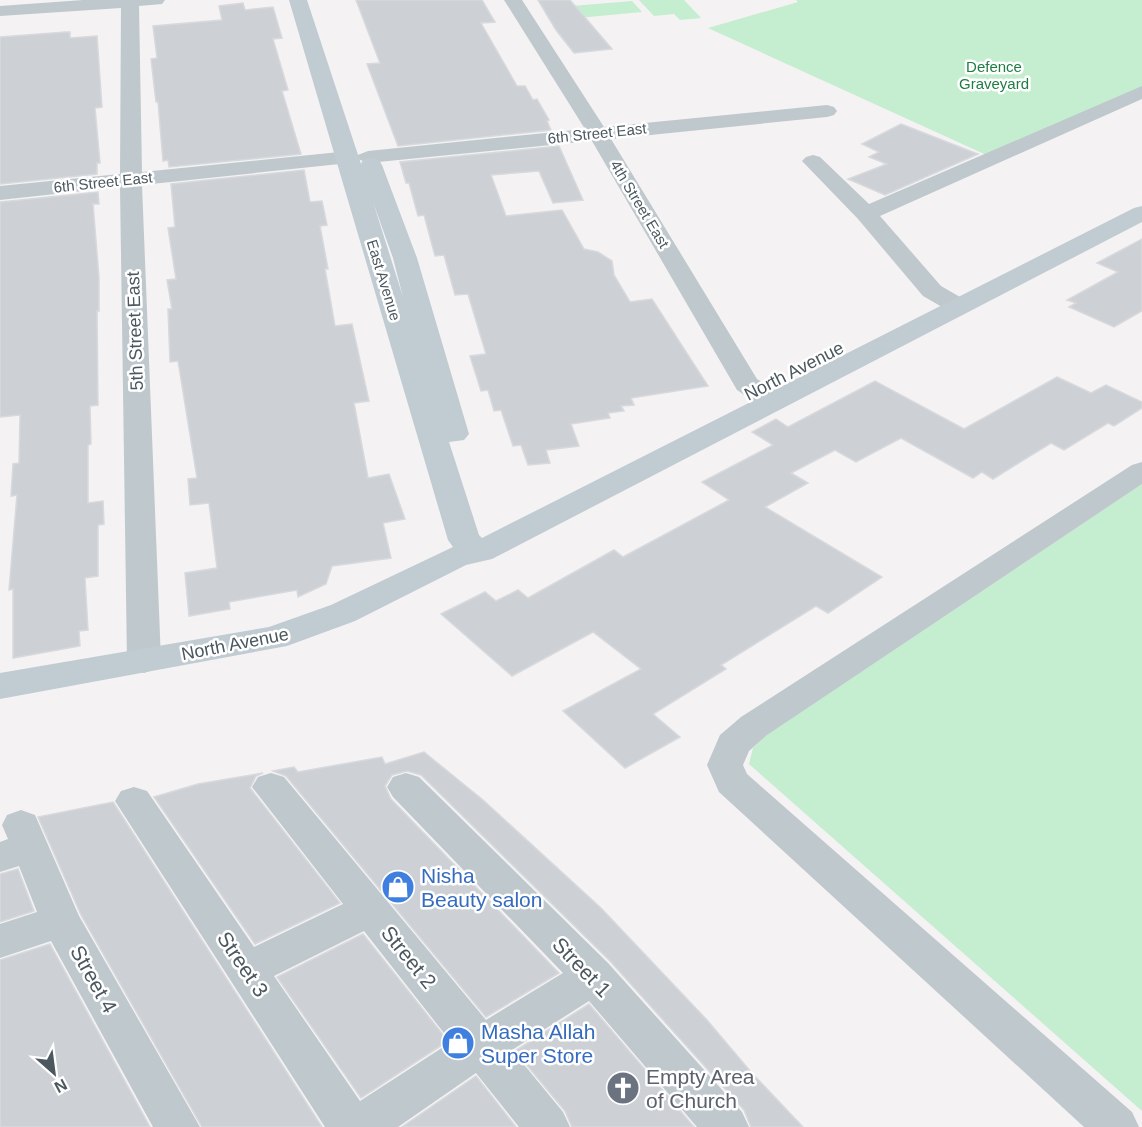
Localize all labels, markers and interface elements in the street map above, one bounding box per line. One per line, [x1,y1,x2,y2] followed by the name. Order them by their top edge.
[959,58,1029,92] park label: Defence Graveyard
[547,119,648,147] street label: 6th Street East
[607,157,673,252] street label: 4th Street East
[53,168,154,196] street label: 6th Street East
[364,237,404,323] street label: East Avenue
[123,271,147,391] street label: 5th Street East
[741,337,847,405] street label: North Avenue
[180,624,290,664] street label: North Avenue
[421,864,542,911] place label: Nisha Beauty salon
[380,869,416,905] shop icon: Nisha Beauty salon
[377,921,441,993] street label: Street 2
[213,927,273,1001] street label: Street 3
[548,933,616,1001] street label: Street 1
[66,941,122,1017] street label: Street 4
[481,1020,595,1067] place label: Masha Allah Super Store
[440,1025,476,1061] shop icon: Masha Allah Super Store
[24,1043,84,1103] north arrow
[646,1065,755,1112] place label: Empty Area of Church
[605,1070,641,1106] church icon: Empty Area of Church
[52,1076,70,1096] text: N

